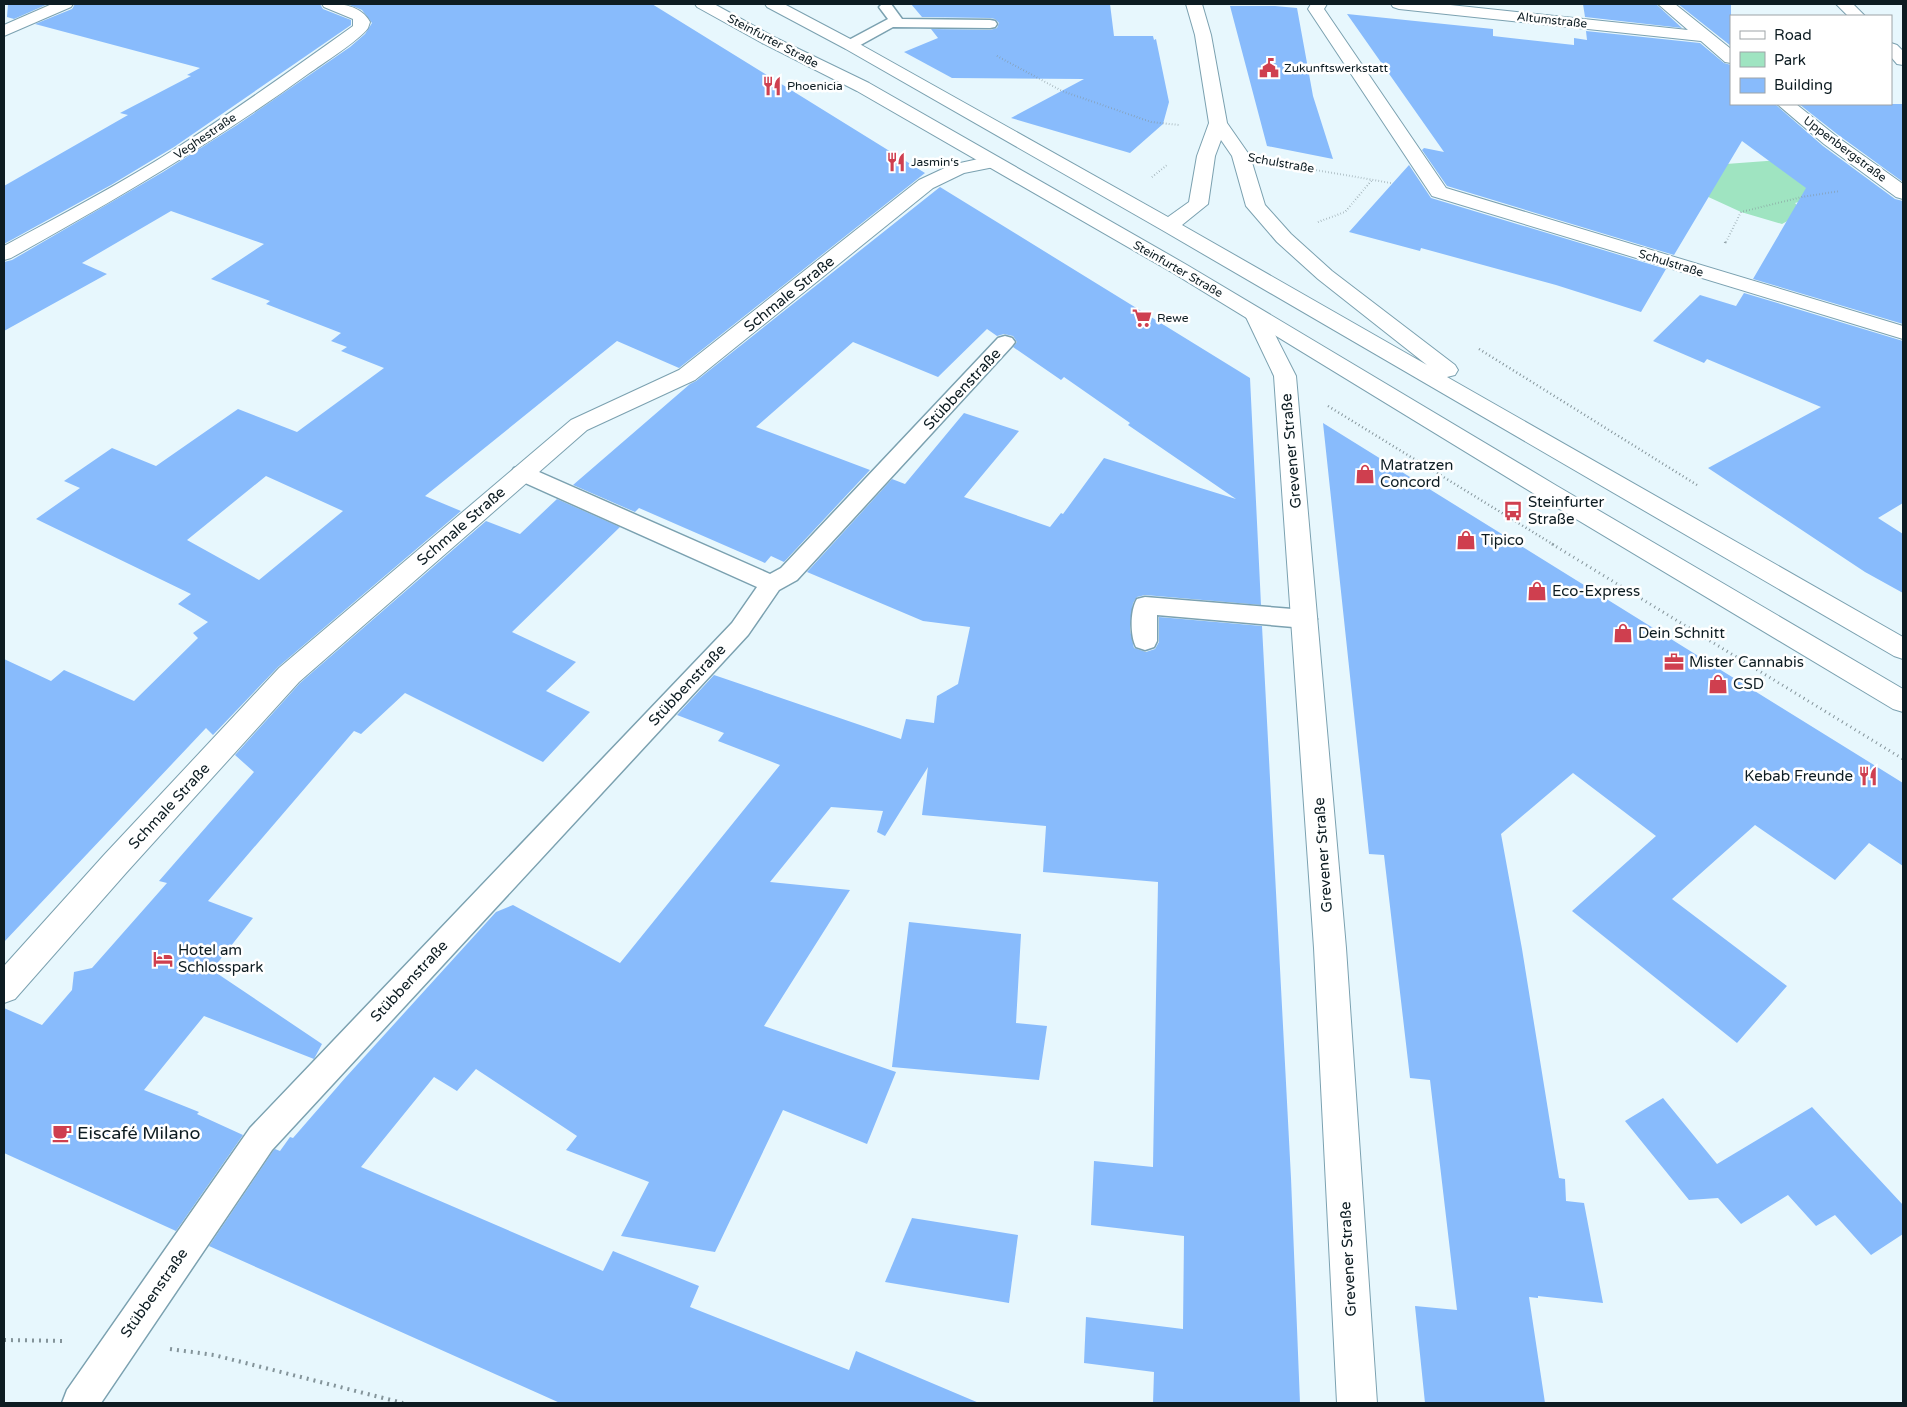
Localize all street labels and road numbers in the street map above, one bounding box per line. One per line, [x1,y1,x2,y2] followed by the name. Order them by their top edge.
[1516,9,1588,31] street label: Altumstraße
[725,11,821,71] street label: Steinfurter Straße
[171,110,239,162] street label: Veghestraße
[1801,113,1889,185] street label: Uppenbergstraße
[1247,150,1315,176] street label: Schulstraße
[1131,238,1225,300] street label: Steinfurter Straße
[1637,246,1705,280] street label: Schulstraße
[740,252,838,336] street label: Schmale Straße
[920,344,1004,434] street label: Stübbenstraße
[1277,393,1305,509] street label: Grevener Straße
[413,483,509,569] street label: Schmale Straße
[645,640,729,730] street label: Stübbenstraße
[125,759,213,853] street label: Schmale Straße
[1310,797,1336,913] street label: Grevener Straße
[367,936,451,1026] street label: Stübbenstraße
[1336,1201,1360,1317] street label: Grevener Straße
[117,1245,191,1341] street label: Stübbenstraße

